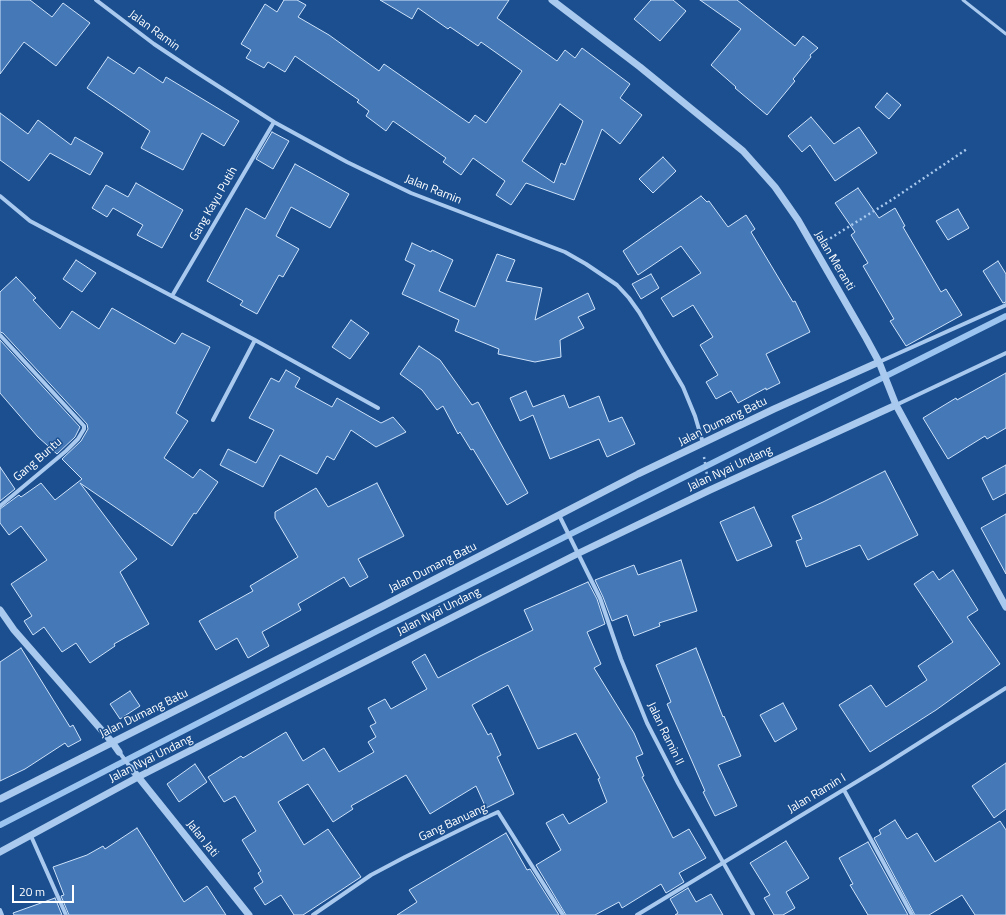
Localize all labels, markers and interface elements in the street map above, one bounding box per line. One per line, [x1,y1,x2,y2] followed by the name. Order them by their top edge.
[126,8,182,54] street label: Jalan Ramin
[187,164,241,244] street label: Gang Kayu Putih
[403,172,463,208] street label: Jalan Ramin
[811,229,857,293] street label: Jalan Meranti
[676,394,770,450] street label: Jalan Dumang Batu
[11,435,65,485] street label: Gang Buntu
[685,443,775,495] street label: Jalan Nyai Undang
[387,540,479,596] street label: Jalan Dumang Batu
[395,585,483,639] street label: Jalan Nyai Undang
[97,686,191,742] street label: Jalan Dumang Batu
[644,700,686,768] street label: Jalan Ramin II
[107,732,195,786] street label: Jalan Nyai Undang
[785,771,849,817] street label: Jalan Ramin I
[417,801,489,845] street label: Gang Banuang
[183,818,221,860] street label: Jalan Jati
[14,877,76,903] scale bar
[19,882,45,901] text: 20 m

